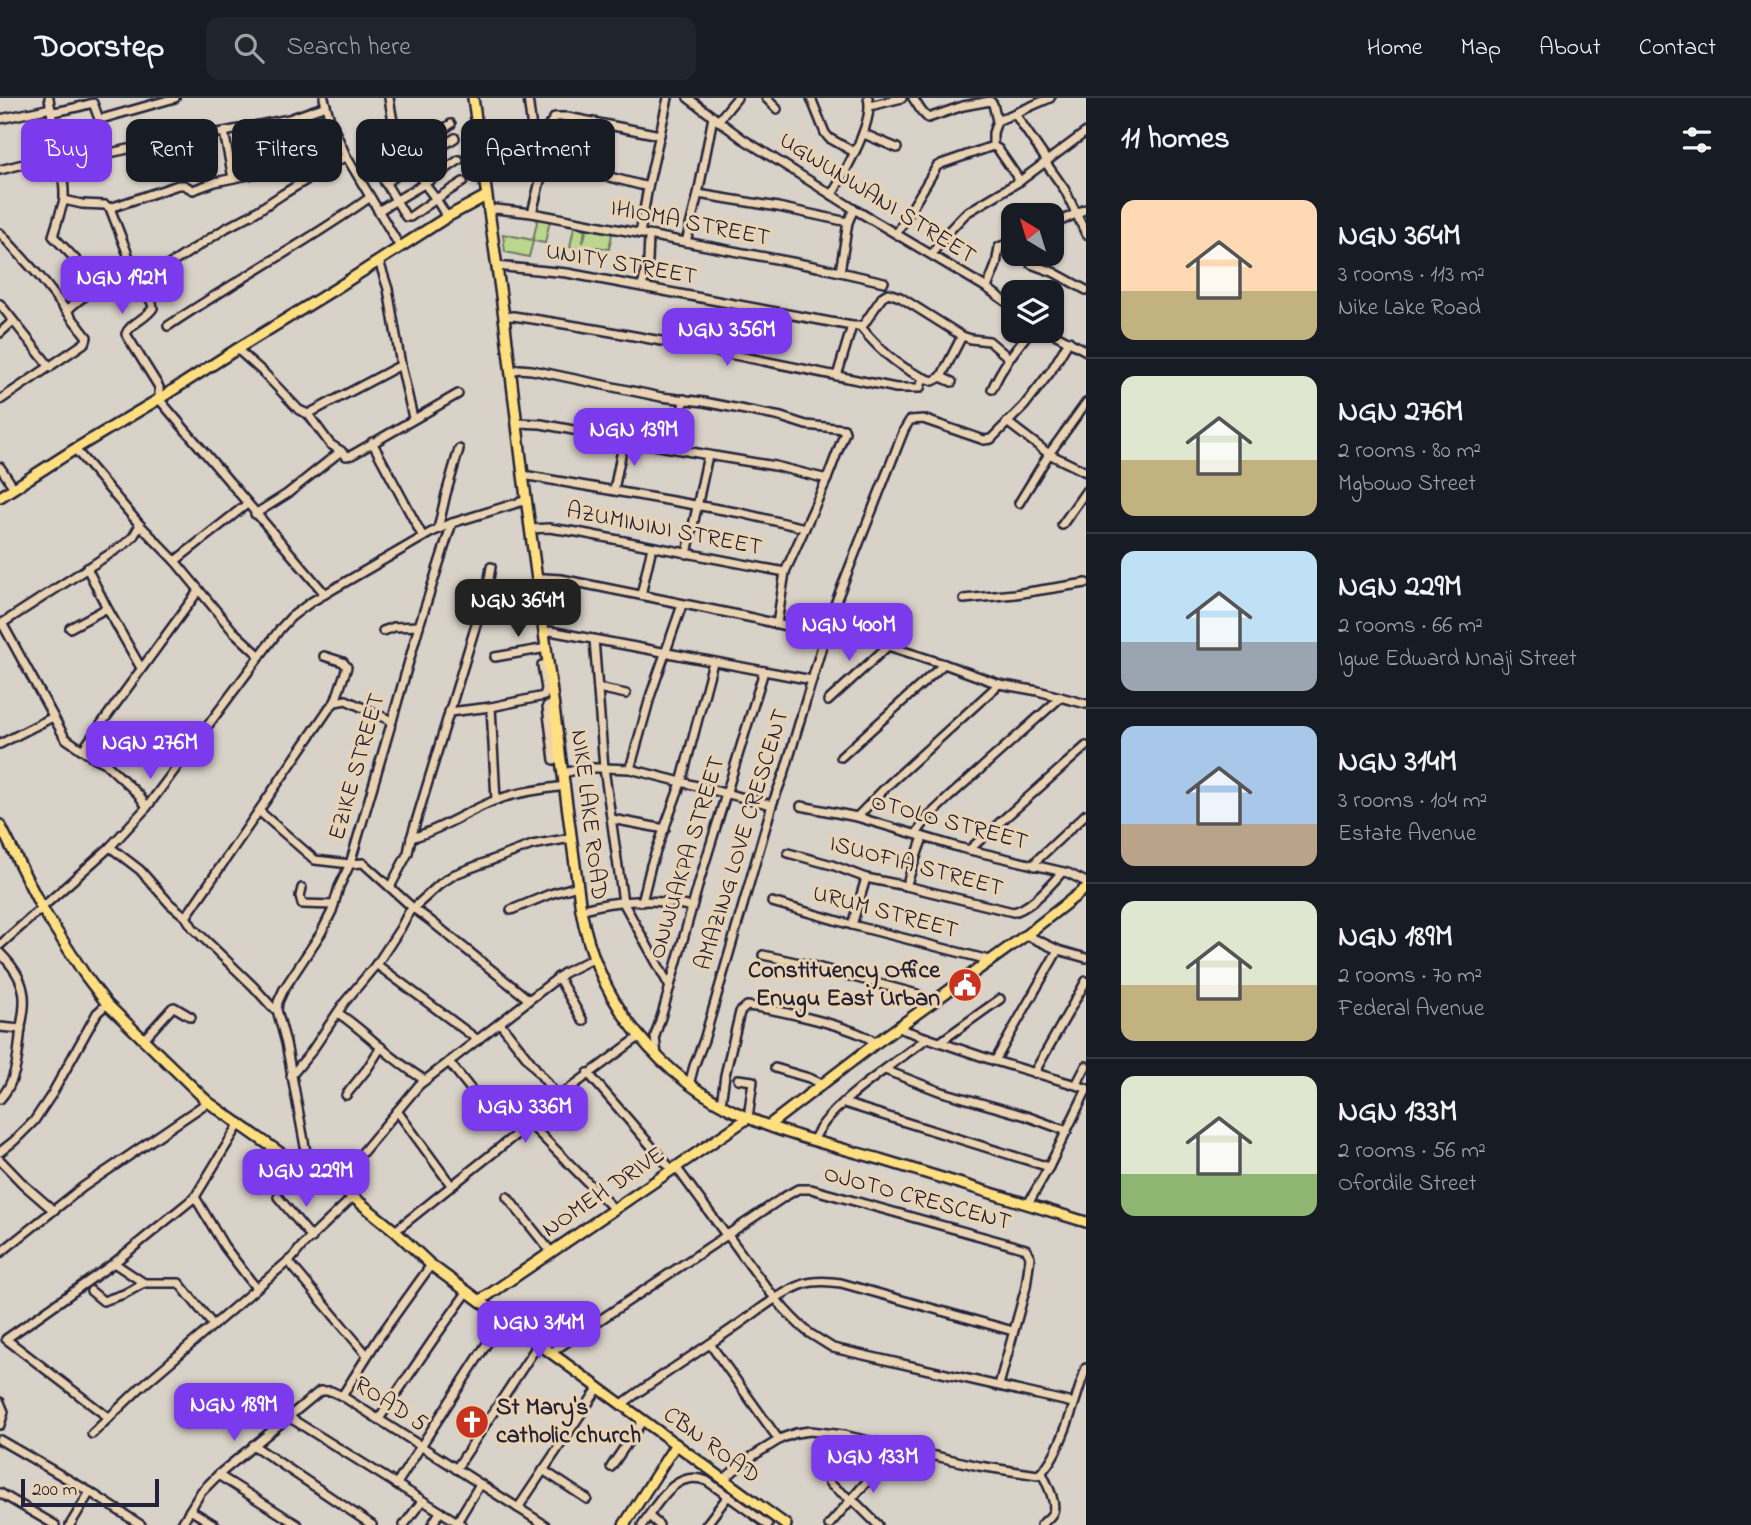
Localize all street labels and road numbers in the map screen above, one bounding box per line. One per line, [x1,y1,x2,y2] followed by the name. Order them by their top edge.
[772,124,983,274] street label: UGWUNWANI STREET
[607,191,773,257] street label: IHIOMA STREET
[543,234,700,296] street label: UNITY STREET
[563,494,765,566] street label: AZUMININI STREET
[320,689,396,845] street label: EZIKE STREET
[687,705,799,975] street label: AMAZING LOVE CRESCENT
[560,728,616,902] street label: NIKE LAKE ROAD
[640,752,736,964] street label: ONWUAKPA STREET
[867,785,1032,861] street label: OTOLO STREET
[825,827,1007,907] street label: ISUOFIA STREET
[808,877,962,949] street label: URUM STREET
[535,1139,673,1247] street label: NOMEH DRIVE
[819,1157,1015,1241] street label: OJOTO CRESCENT
[346,1368,434,1442] street label: ROAD 5
[655,1399,767,1493] street label: CBN ROAD

